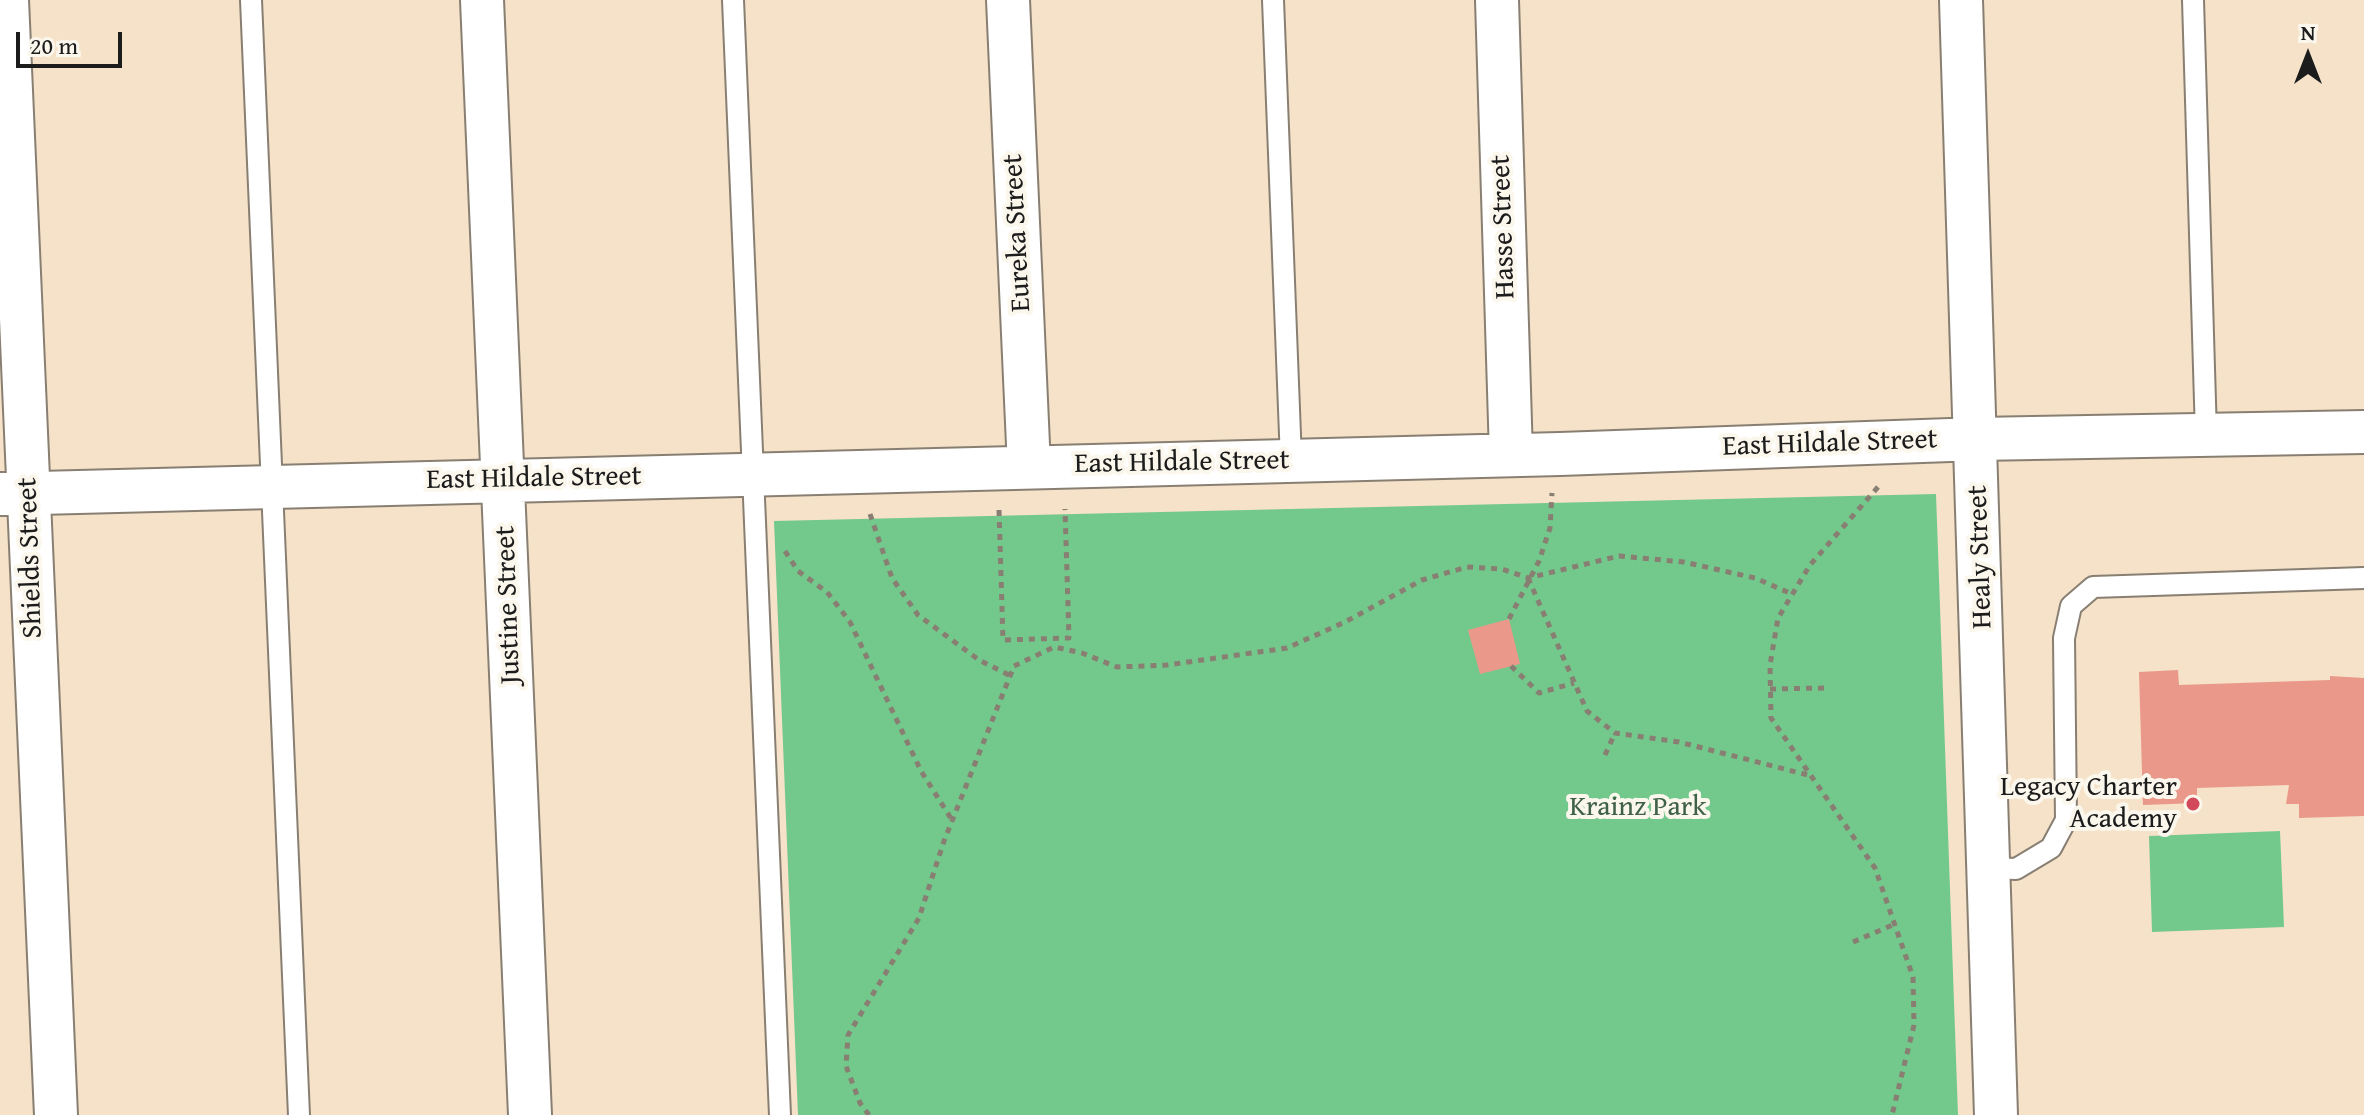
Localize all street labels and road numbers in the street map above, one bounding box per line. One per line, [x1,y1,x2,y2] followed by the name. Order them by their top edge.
[997,153,1039,313] street label: Eureka Street
[1485,154,1523,300] street label: Hasse Street
[1722,423,1938,465] street label: East Hildale Street
[1074,444,1290,482] street label: East Hildale Street
[426,460,642,498] street label: East Hildale Street
[11,477,51,639] street label: Shields Street
[1962,485,2000,629] street label: Healy Street
[489,525,529,685] street label: Justine Street

